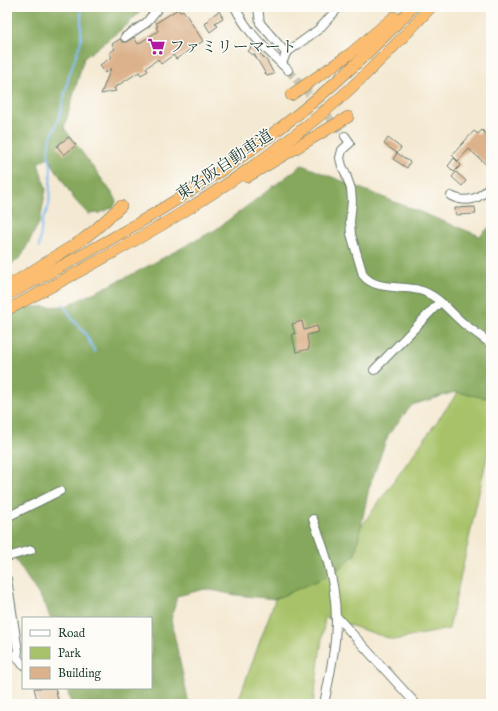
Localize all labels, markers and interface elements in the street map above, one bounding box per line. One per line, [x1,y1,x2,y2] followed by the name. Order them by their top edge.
[146,36,166,56] supermarket icon: ファミリーマート
[169,38,297,58] place label: ファミリーマート
[173,126,277,205] street label: 東名阪自動車道
[22,617,152,689] legend
[58,626,86,641] text: Road
[58,646,81,661] text: Park
[58,666,102,681] text: Building

